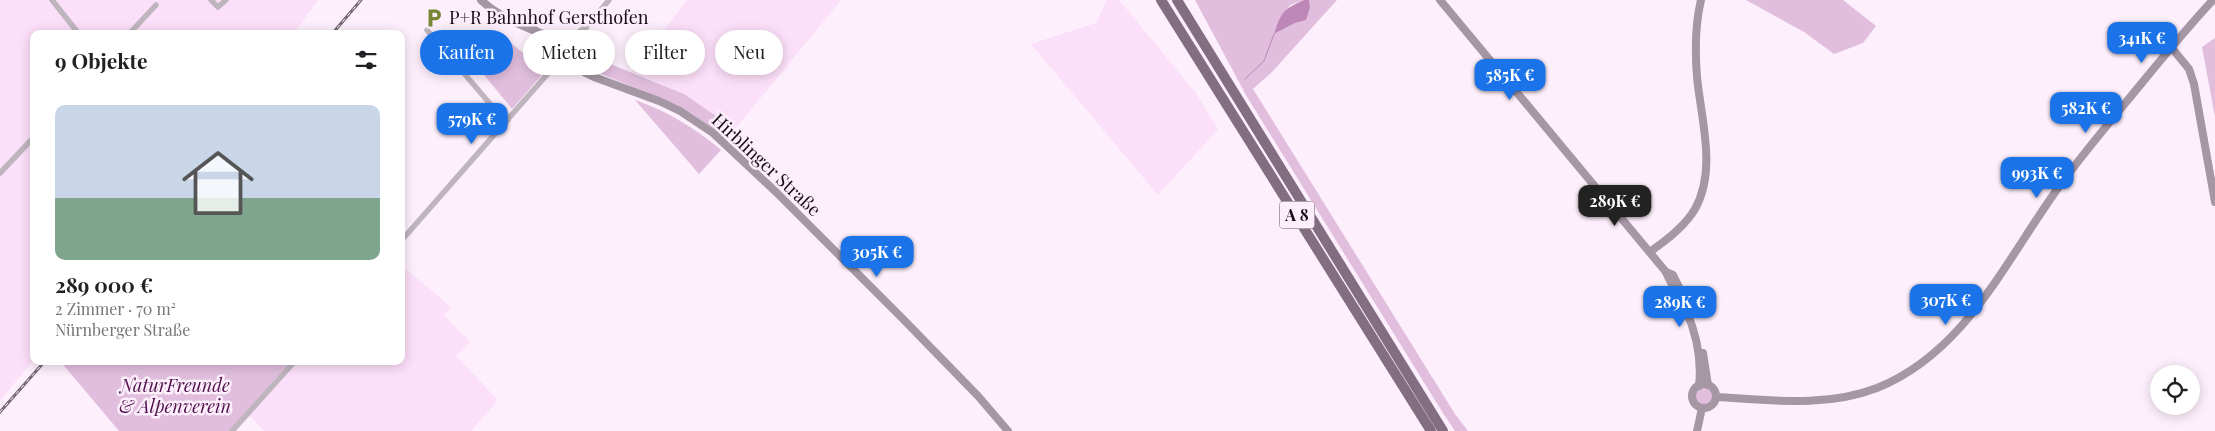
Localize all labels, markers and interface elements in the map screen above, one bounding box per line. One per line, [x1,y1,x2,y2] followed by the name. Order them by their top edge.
[449,5,649,29] place label: P+R Bahnhof Gersthofen
[423,7,445,29] parking icon: P+R Bahnhof Gersthofen
[2101,22,2183,64] pin: 341K €
[2118,27,2166,48] text: 341K €
[420,30,513,75] chip: Kaufen
[523,30,615,75] chip: Mieten
[625,30,705,75] chip: Filter
[715,30,783,75] chip: Neu
[55,46,147,74] text: 9 Objekte
[352,46,380,74] icon: filters
[1469,58,1551,101] pin: 585K €
[1486,64,1534,85] text: 585K €
[2045,92,2127,134] pin: 582K €
[2061,97,2111,118] text: 582K €
[431,102,513,145] pin: 579K €
[448,108,496,129] text: 579K €
[707,108,826,221] street label: Hirblinger Straße
[173,138,263,228] icon: home
[1996,156,2078,199] pin: 993K €
[2012,162,2062,183] text: 993K €
[1574,184,1656,227] pin: 289K €
[1589,190,1641,211] text: 289K €
[1280,202,1314,228] road number: A 8
[836,236,918,278] pin: 305K €
[852,241,902,262] text: 305K €
[55,270,153,298] text: 289 000 €
[1905,284,1987,326] pin: 307K €
[1639,286,1721,328] pin: 289K €
[1921,289,1971,310] text: 307K €
[1654,291,1706,312] text: 289K €
[55,298,176,319] text: 2 Zimmer · 70 m²
[55,319,190,340] text: Nürnberger Straße
[2150,365,2200,415] map controls
[2150,365,2200,415] button: locate
[118,373,231,418] park label: NaturFreunde & Alpenverein

